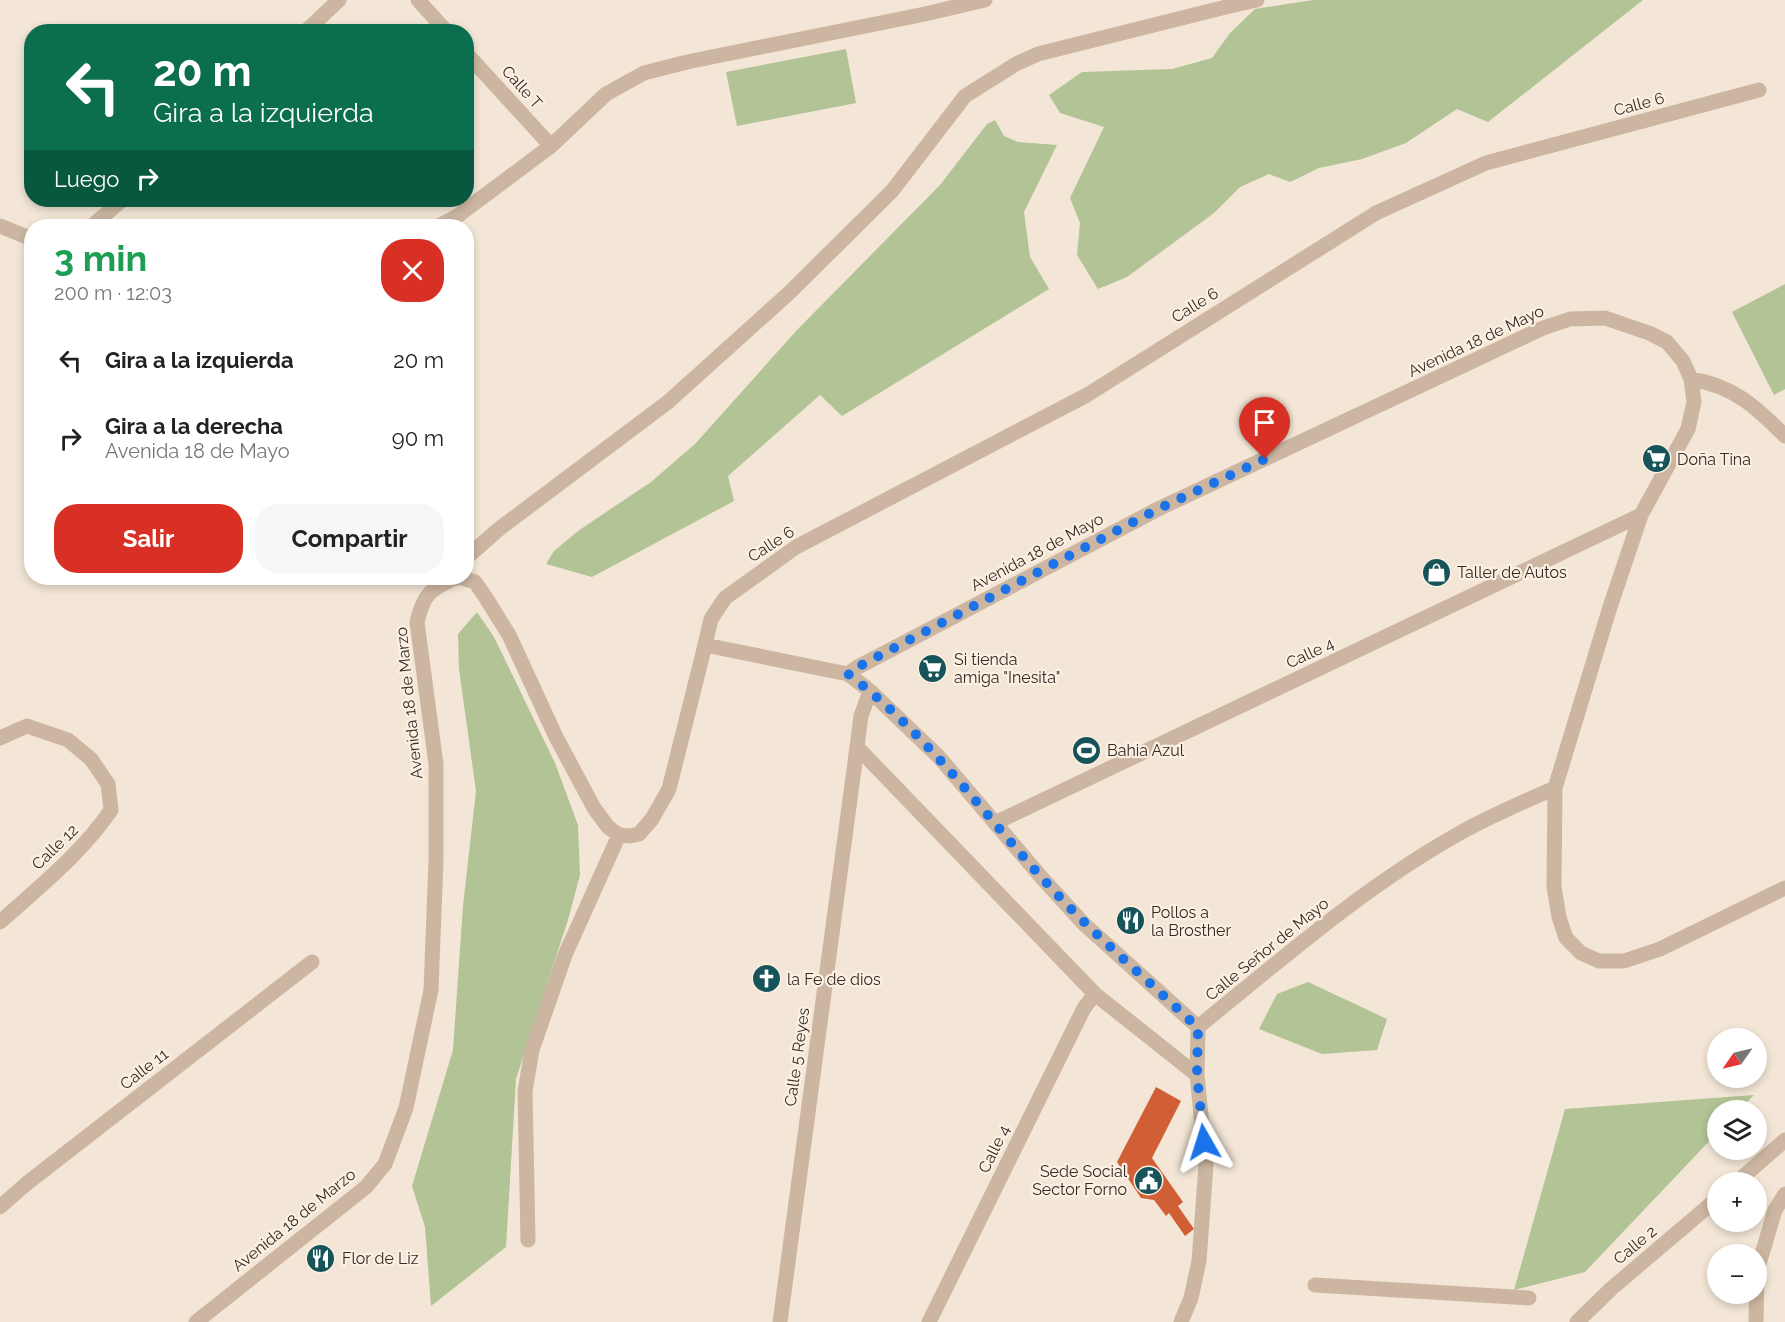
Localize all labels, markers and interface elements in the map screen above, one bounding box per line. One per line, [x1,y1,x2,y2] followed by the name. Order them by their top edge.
[153,47,252,96] text: 20 m
[54,48,132,126] icon: left
[498,62,546,113] street label: Calle T
[1612,88,1666,120] street label: Calle 6
[153,97,374,128] text: Gira a la izquierda
[131,162,164,195] icon: right
[54,166,119,192] text: Luego
[54,237,147,279] text: 3 min
[381,239,444,302] button: close
[54,281,172,305] text: 200 m · 12:03
[1168,283,1222,327] street label: Calle 6
[1405,301,1547,381] street label: Avenida 18 de Mayo
[54,344,87,377] icon: left
[105,347,294,373] text: Gira a la izquierda
[393,347,444,373] text: 20 m
[1239,397,1290,459] pin
[1248,406,1281,439] icon: arrive
[105,413,283,439] text: Gira a la derecha
[54,422,87,455] icon: right
[392,425,444,451] text: 90 m
[105,439,290,463] text: Avenida 18 de Mayo
[1640,443,1672,475] supermarket icon: Doña Tina
[1677,450,1751,469] place label: Doña Tina
[54,504,243,573] button: Salir
[255,504,444,573] button: Compartir
[967,509,1107,595] street label: Avenida 18 de Mayo
[744,522,798,566] street label: Calle 6
[1420,556,1452,588] shop icon: Taller de Autos
[1457,563,1567,582] place label: Taller de Autos
[392,626,426,780] street label: Avenida 18 de Marzo
[1283,634,1337,672] street label: Calle 4
[954,650,1060,687] place label: Si tienda amiga "Inesita"
[917,652,949,684] supermarket icon: Si tienda amiga "Inesita"
[1070,734,1102,766] sports icon: Bahia Azul
[1107,741,1185,760] place label: Bahia Azul
[28,820,82,874] street label: Calle 12
[1202,894,1332,1004] street label: Calle Señor de Mayo
[1151,903,1231,940] place label: Pollos a la Brosther
[1114,905,1146,937] restaurant icon: Pollos a la Brosther
[750,963,782,995] church icon: la Fe de dios
[787,970,881,989] place label: la Fe de dios
[781,1006,813,1108] street label: Calle 5 Reyes
[1707,1028,1767,1088] north arrow
[1707,1028,1767,1304] map controls
[116,1044,172,1094] street label: Calle 11
[1707,1100,1767,1160] button: layers
[1172,1110,1236,1174] position arrow
[974,1122,1014,1176] street label: Calle 4
[1032,1162,1128,1199] place label: Sede Social Sector Forno
[1132,1164,1164,1196] public building icon: Sede Social Sector Forno
[229,1165,359,1275] street label: Avenida 18 de Marzo
[1707,1172,1767,1232] button: +
[1610,1222,1660,1268] street label: Calle 2
[305,1242,337,1274] restaurant icon: Flor de Liz
[1707,1244,1767,1304] button: −
[342,1249,419,1268] place label: Flor de Liz

